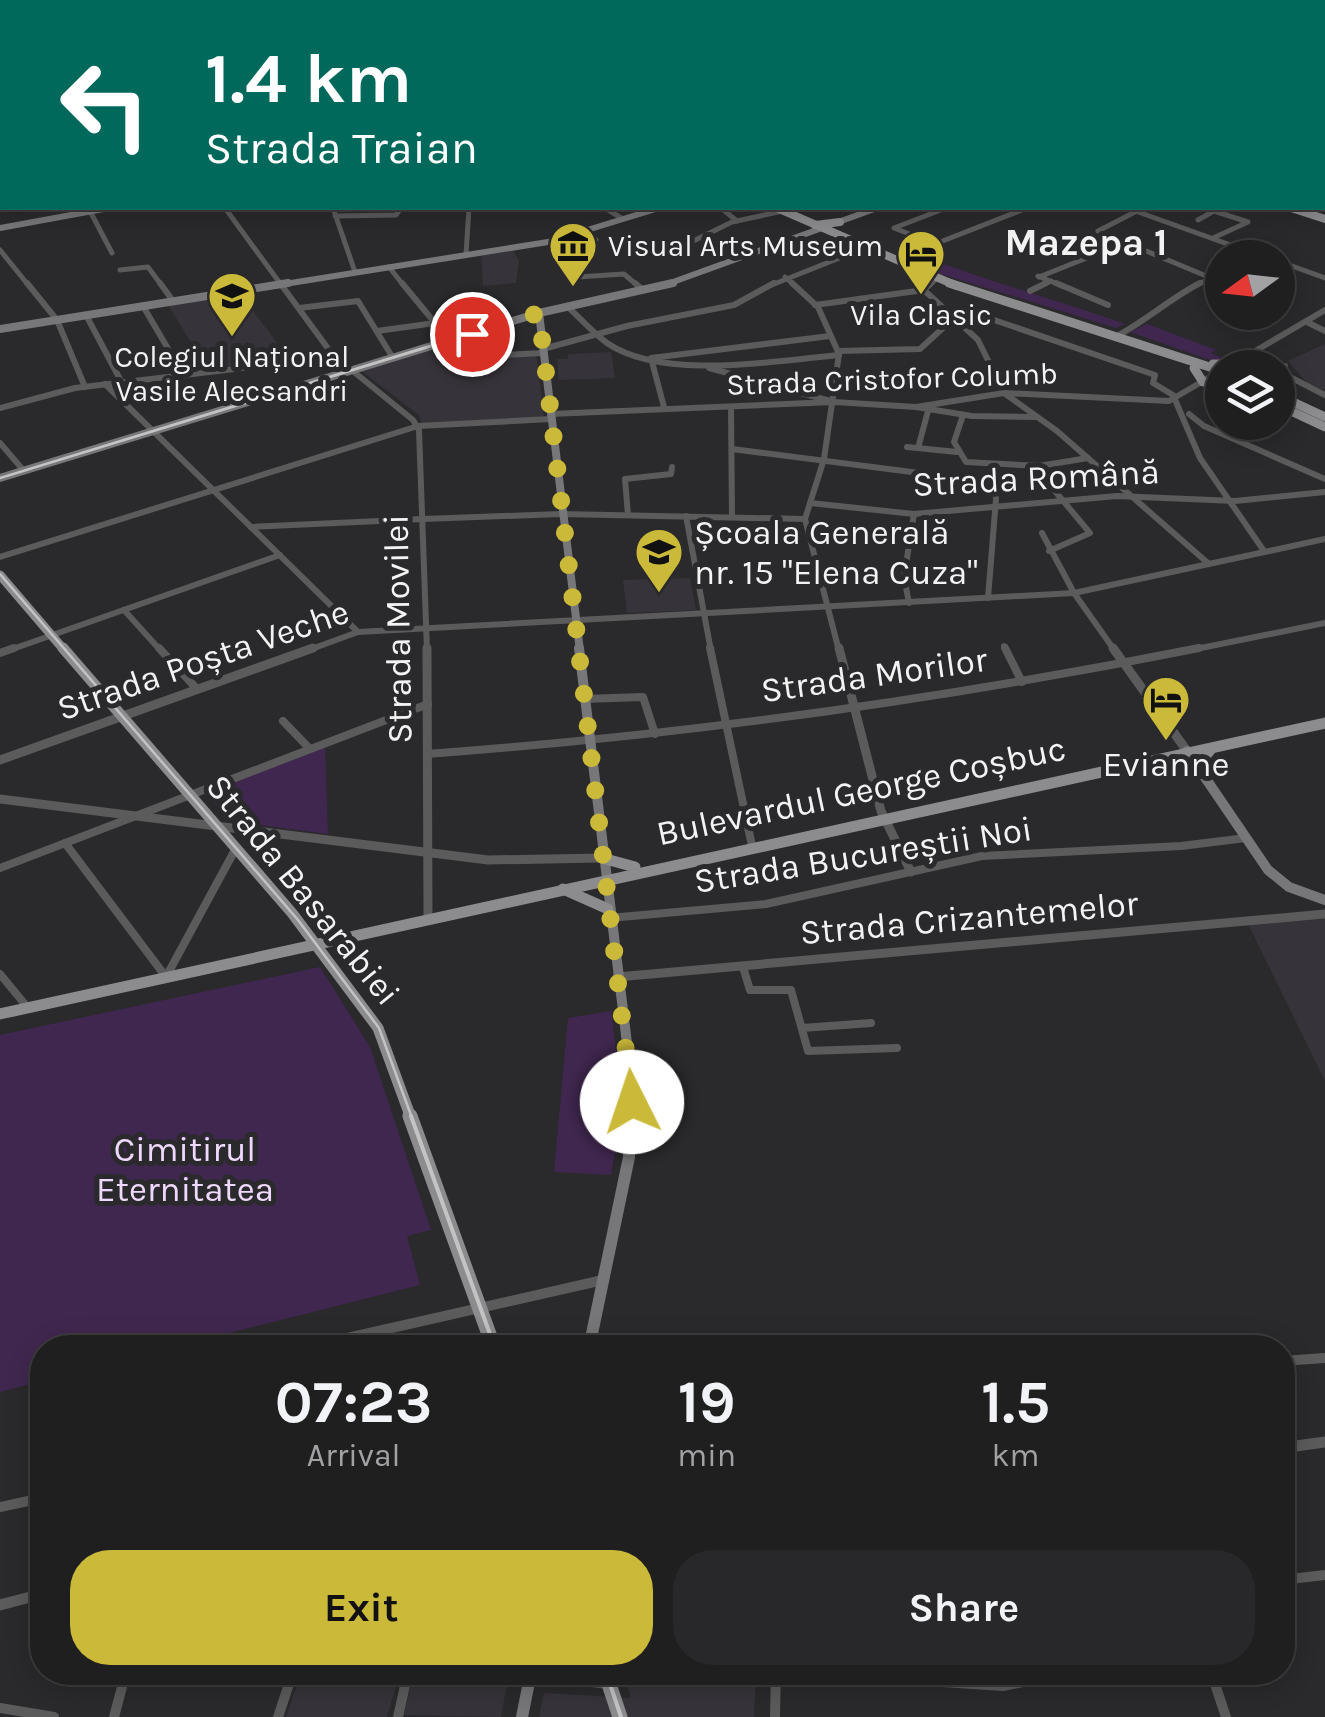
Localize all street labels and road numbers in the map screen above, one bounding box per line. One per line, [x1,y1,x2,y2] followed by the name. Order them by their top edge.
[726,355,1058,403] street label: Strada Cristofor Columb
[911,451,1161,505] street label: Strada Română
[376,514,420,744] street label: Strada Movilei
[52,591,354,729] street label: Strada Poșta Veche
[758,639,990,711] street label: Strada Morilor
[653,728,1069,854] street label: Bulevardul George Coșbuc
[197,766,409,1014] street label: Strada Basarabiei
[691,808,1035,902] street label: Strada Bucureștii Noi
[798,883,1140,953] street label: Strada Crizantemelor

